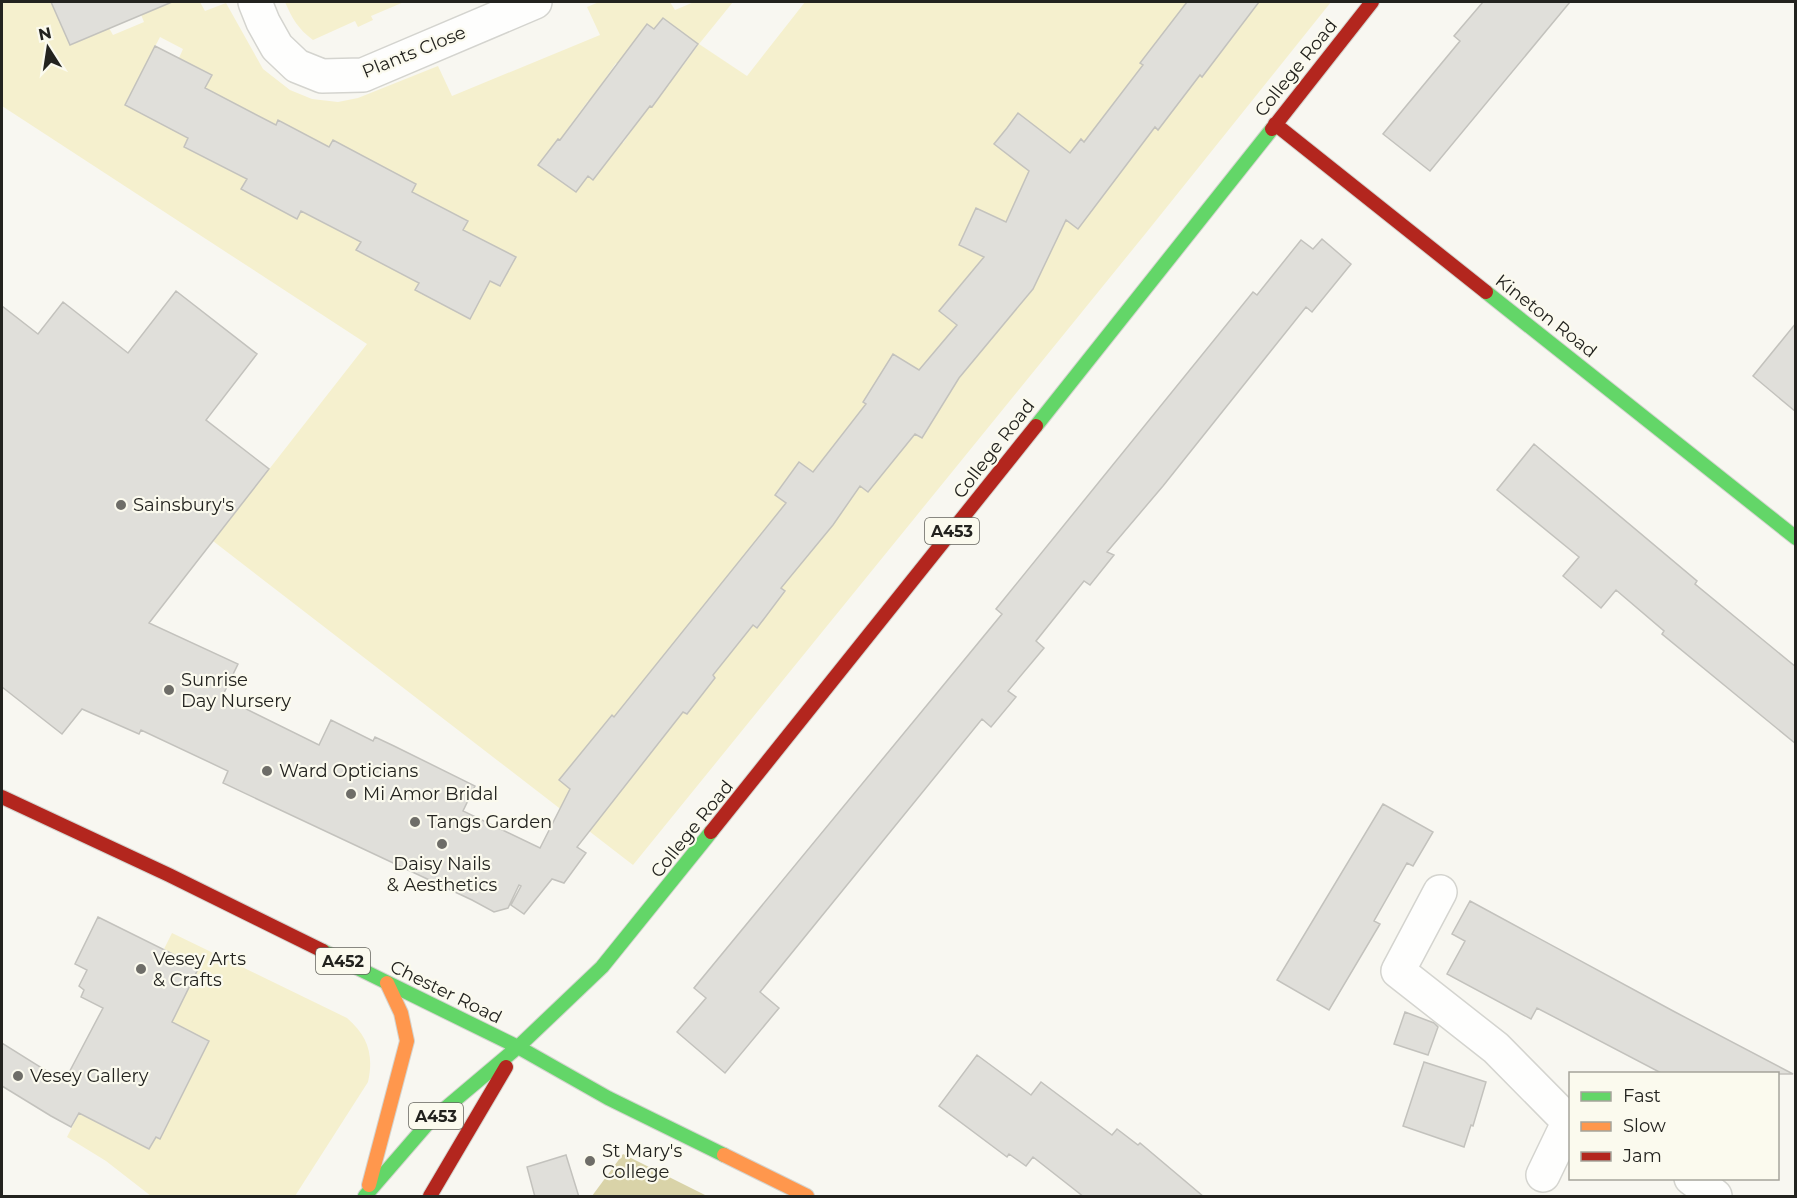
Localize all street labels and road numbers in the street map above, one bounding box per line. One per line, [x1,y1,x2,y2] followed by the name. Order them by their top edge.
[1250,15,1342,121] street label: College Road
[359,21,469,83] street label: Plants Close
[1491,270,1601,362] street label: Kineton Road
[949,395,1039,503] street label: College Road
[925,518,979,544] road number: A453
[646,776,738,882] street label: College Road
[316,948,370,974] road number: A452
[387,955,505,1029] street label: Chester Road
[409,1103,463,1129] road number: A453

